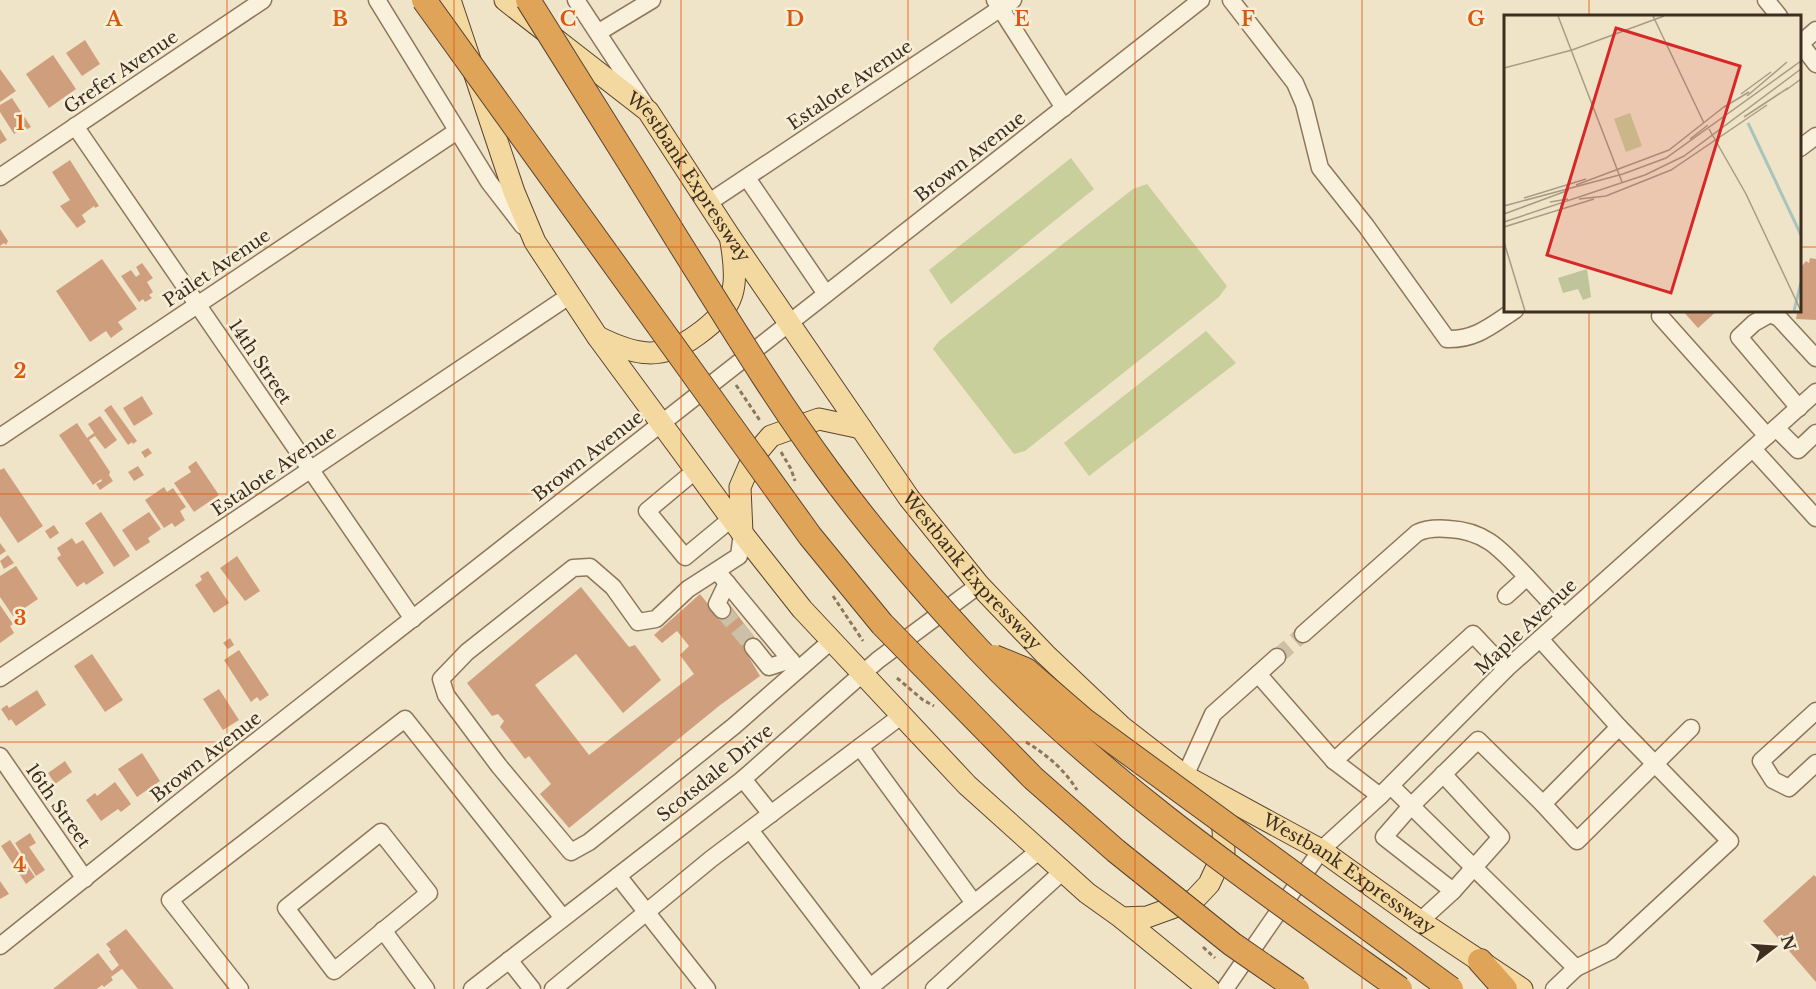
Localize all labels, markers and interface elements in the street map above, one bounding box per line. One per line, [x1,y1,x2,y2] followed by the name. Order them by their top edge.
[105,7,123,31] text: A
[332,7,348,31] text: B
[560,7,576,31] text: C
[786,7,804,31] text: D
[1014,7,1030,31] text: E
[1241,7,1255,31] text: F
[1467,7,1485,31] text: G
[1504,15,1801,312] inset map
[60,26,182,118] street label: Grefer Avenue
[783,35,917,135] street label: Estalote Avenue
[621,87,755,267] street label: Westbank Expressway
[910,107,1030,207] street label: Brown Avenue
[16,111,25,135] text: 1
[159,224,275,312] street label: Pailet Avenue
[224,316,296,409] street label: 14th Street
[13,359,27,383] text: 2
[528,406,648,506] street label: Brown Avenue
[207,421,341,521] street label: Estalote Avenue
[896,486,1047,655] street label: Westbank Expressway
[1471,574,1581,680] street label: Maple Avenue
[14,606,26,630] text: 3
[146,707,266,807] street label: Brown Avenue
[653,719,777,827] street label: Scotsdale Drive
[21,760,95,853] street label: 16th Street
[1258,809,1440,939] street label: Westbank Expressway
[13,853,27,877] text: 4
[1744,917,1804,977] north arrow
[1777,932,1800,953] text: N

